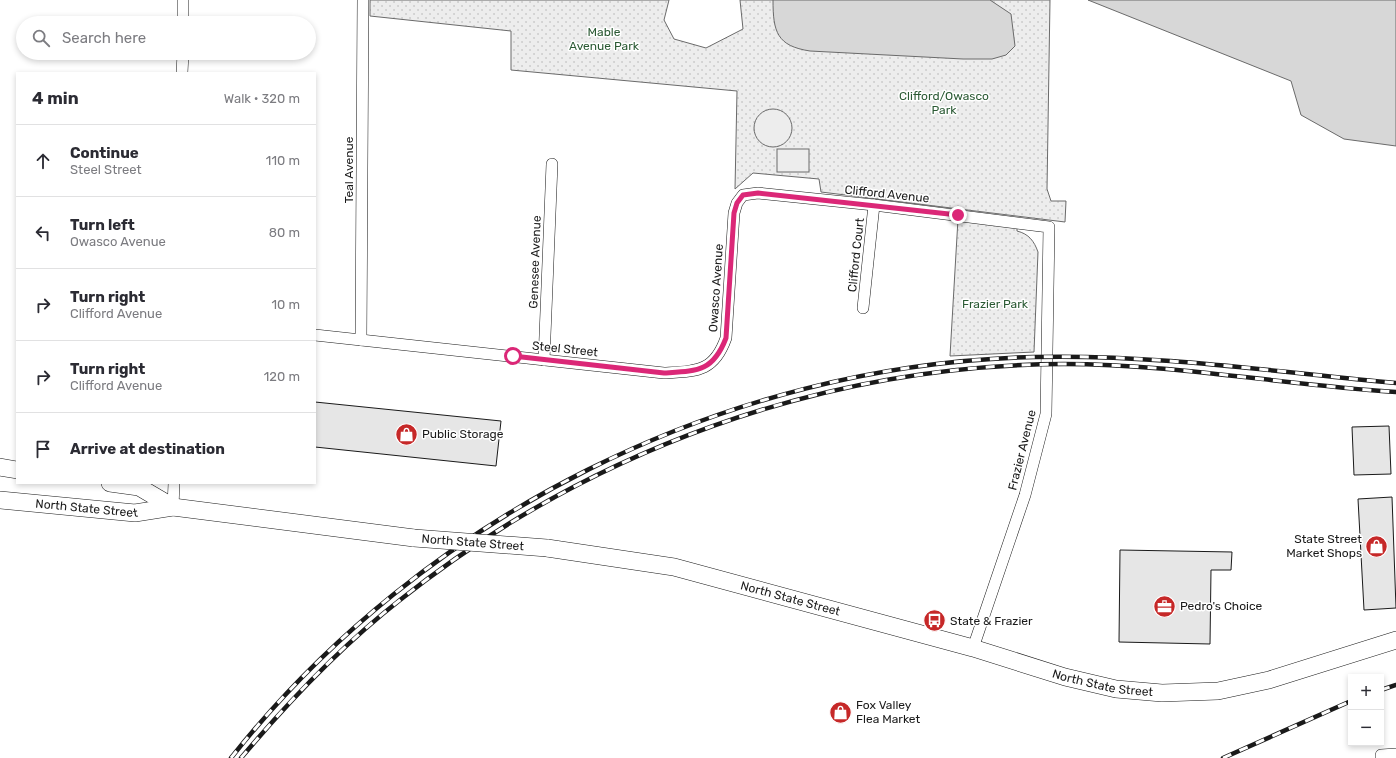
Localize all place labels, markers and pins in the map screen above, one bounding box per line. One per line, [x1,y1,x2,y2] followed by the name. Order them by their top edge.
[394,421,420,447] shop icon: Public Storage
[422,427,504,441] place label: Public Storage
[1286,532,1362,560] place label: State Street Market Shops
[1364,533,1390,559] shop icon: State Street Market Shops
[1152,593,1178,619] office icon: Pedro's Choice
[1180,599,1263,613] place label: Pedro's Choice
[921,608,947,634] bus stop icon: State & Frazier
[950,614,1033,628] place label: State & Frazier
[856,698,921,726] place label: Fox Valley Flea Market
[828,699,854,725] shop icon: Fox Valley Flea Market

